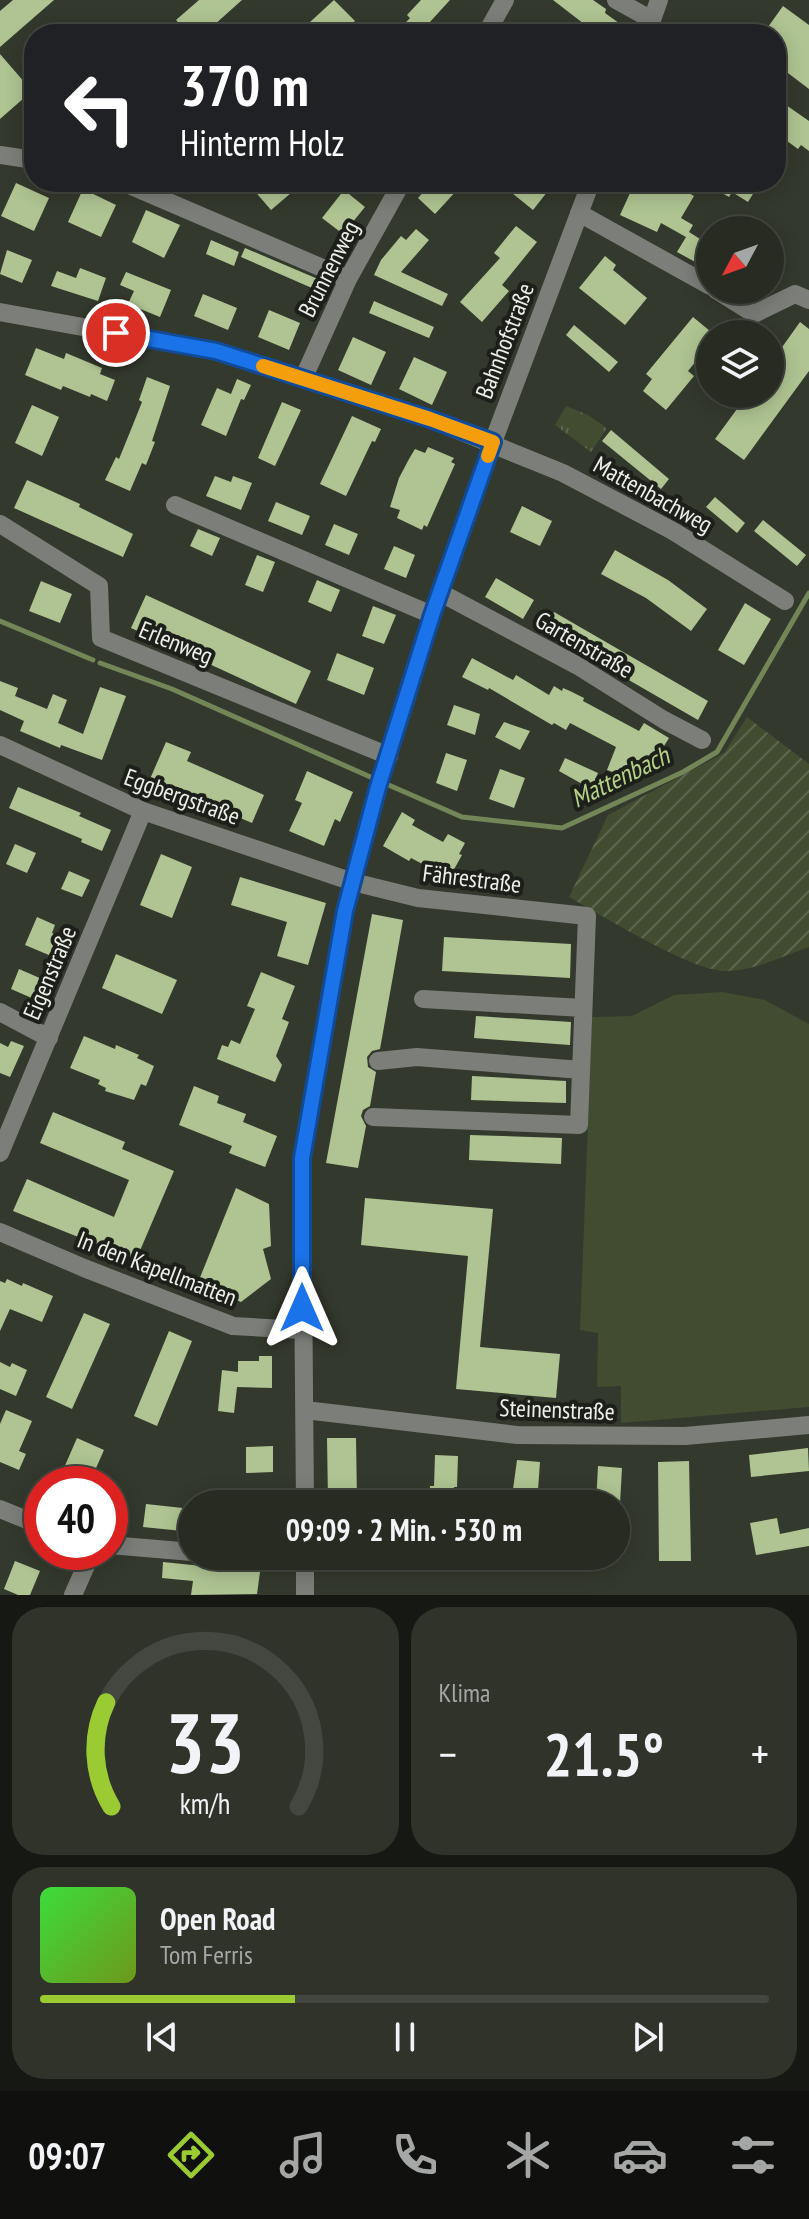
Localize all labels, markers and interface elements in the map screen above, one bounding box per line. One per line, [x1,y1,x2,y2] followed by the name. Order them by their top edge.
[180,49,309,121] text: 370 m
[48,56,152,160] icon: left
[180,119,345,166] text: Hinterm Holz
[291,215,366,322] street label: Brunnenweg
[696,216,784,304] north arrow
[696,216,784,408] map controls
[468,279,541,403] street label: Bahnhofstraße
[82,299,150,367] pin
[94,311,138,355] icon: arrive
[696,320,784,408] button: layers
[588,449,718,540] street label: Mattenbachweg
[530,604,639,685] street label: Gartenstraße
[135,614,218,671] street label: Erlenweg
[565,738,676,815] water label: Mattenbach
[120,761,244,832] street label: Eggbergstraße
[421,857,523,900] street label: Fährestraße
[16,921,83,1024] street label: Eigenstraße
[73,1224,241,1313] street label: In den Kapellmatten
[260,1266,344,1350] position arrow
[499,1392,615,1427] street label: Steinenstraße
[24,1466,128,1570] speed limit sign: 40
[286,1510,522,1549] text: 09:09 · 2 Min. · 530 m
[439,1676,490,1709] text: Klima
[165,1688,245,1796] text: 33
[543,1715,664,1793] text: 21.5°
[439,1725,457,1782] text: −
[751,1725,769,1782] text: +
[180,1785,231,1822] text: km/h
[160,1899,275,1938] text: Open Road
[160,1938,253,1971] text: Tom Ferris
[140,2015,184,2059] icon: previous
[383,2015,427,2059] icon: pause
[626,2015,670,2059] icon: next
[163,2127,219,2183] icon: directions
[275,2127,331,2183] icon: music
[387,2127,443,2183] icon: phone
[500,2127,556,2183] icon: climate
[612,2127,668,2183] icon: car
[725,2127,781,2183] icon: filters
[28,2132,106,2179] text: 09:07

